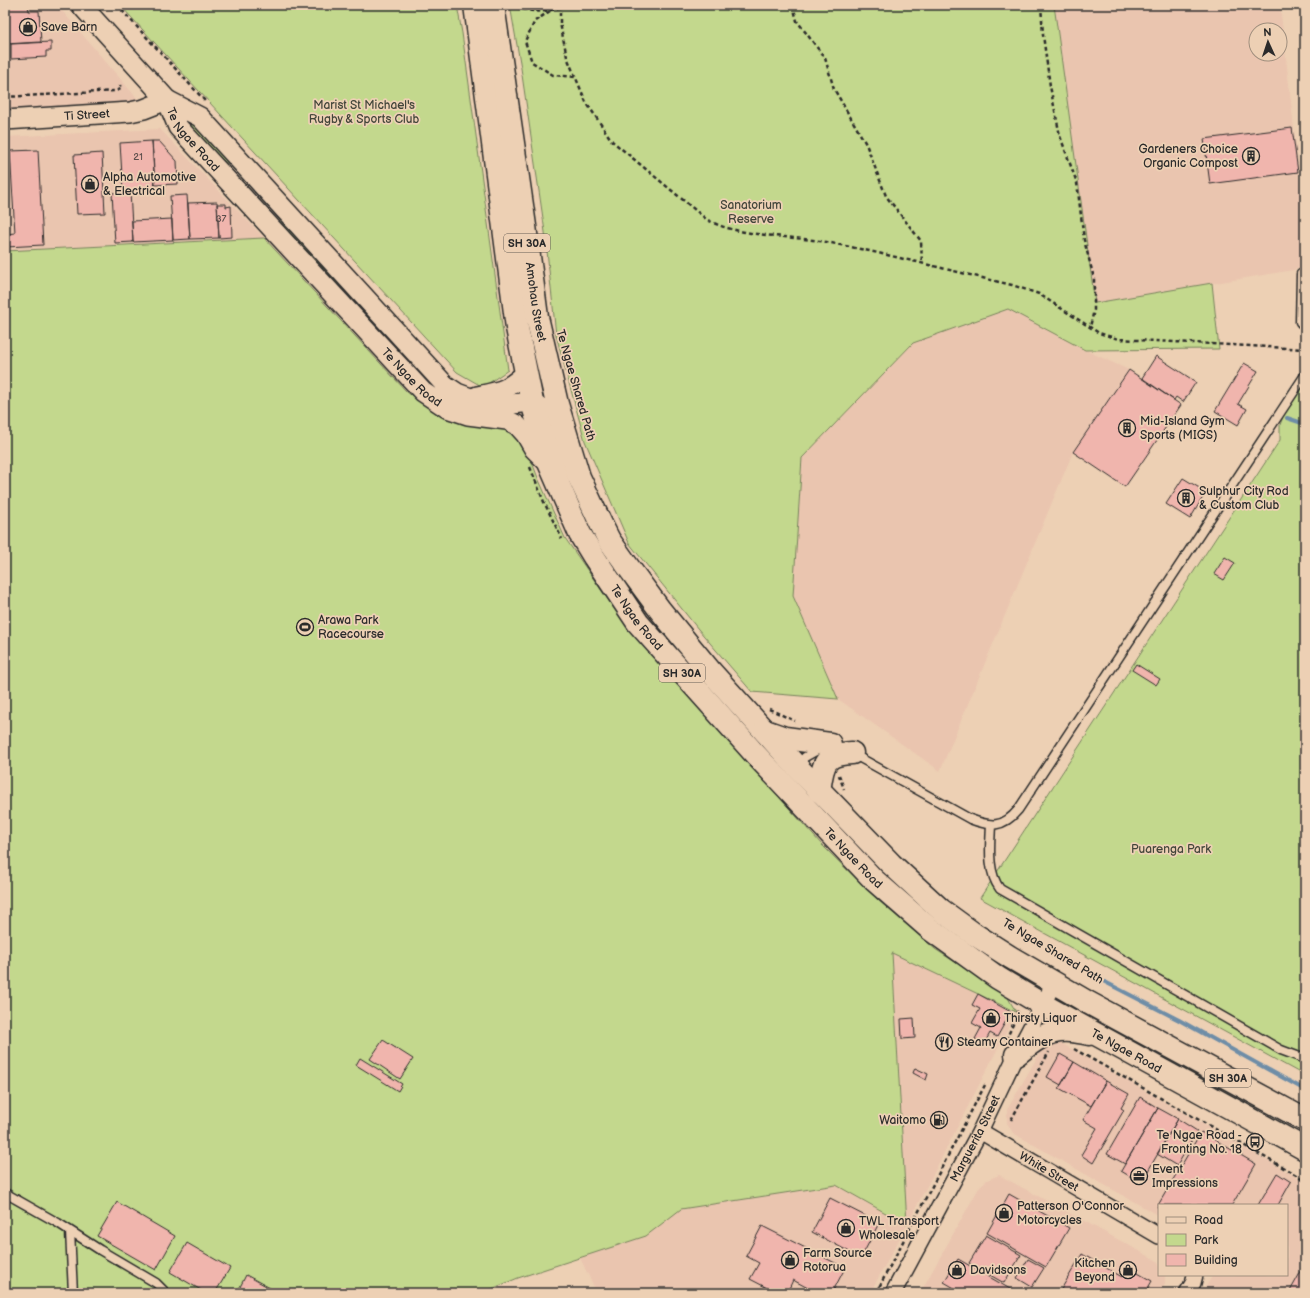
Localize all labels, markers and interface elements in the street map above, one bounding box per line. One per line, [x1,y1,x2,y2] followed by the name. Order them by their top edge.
[18,17,38,37] shop icon: Save Barn
[41,20,97,35] place label: Save Barn
[1248,22,1288,62] north arrow
[1263,26,1272,39] text: N
[309,98,419,127] park label: Marist St Michael's Rugby & Sports Club
[163,105,223,175] street label: Te Ngae Road
[64,106,110,124] street label: Ti Street
[1138,142,1238,171] place label: Gardeners Choice Organic Compost
[1241,146,1261,166] building icon: Gardeners Choice Organic Compost
[133,151,143,163] house number: 21
[103,170,196,199] place label: Alpha Automotive & Electrical
[80,174,100,194] shop icon: Alpha Automotive & Electrical
[720,198,782,227] park label: Sanatorium Reserve
[215,213,227,225] house number: 37
[504,234,550,252] road number: SH 30A
[522,261,549,343] street label: Amohau Street
[552,328,599,443] street label: Te Ngae Shared Path
[378,345,445,410] street label: Te Ngae Road
[1140,414,1225,443] place label: Mid-Island Gym Sports (MIGS)
[1117,418,1137,438] building icon: Mid-Island Gym Sports (MIGS)
[1199,484,1289,513] place label: Sulphur City Rod & Custom Club
[1176,488,1196,508] building icon: Sulphur City Rod & Custom Club
[607,582,666,654] street label: Te Ngae Road
[318,613,384,642] place label: Arawa Park Racecourse
[295,617,315,637] sports icon: Arawa Park Racecourse
[659,664,705,682] road number: SH 30A
[820,825,886,892] street label: Te Ngae Road
[1131,842,1211,857] park label: Puarenga Park
[999,915,1106,988] street label: Te Ngae Shared Path
[981,1008,1001,1028] shop icon: Thirsty Liquor
[1004,1011,1077,1026] place label: Thirsty Liquor
[1088,1026,1164,1077] street label: Te Ngae Road
[934,1032,954,1052] restaurant icon: Steamy Container
[957,1035,1053,1050] place label: Steamy Container
[1205,1069,1251,1087] road number: SH 30A
[947,1093,1004,1185] street label: Marguerita Street
[929,1110,949,1130] fuel station icon: Waitomo
[879,1113,926,1128] place label: Waitomo
[1156,1128,1242,1157] place label: Te Ngae Road - Fronting No. 18
[1245,1132,1265,1152] bus stop icon: Te Ngae Road - Fronting No. 18
[1016,1149,1081,1195] street label: White Street
[1152,1162,1218,1191] place label: Event Impressions
[1129,1166,1149,1186] office icon: Event Impressions
[1017,1199,1125,1228] place label: Patterson O'Connor Motorcycles
[994,1203,1014,1223] shop icon: Patterson O'Connor Motorcycles
[1158,1204,1288,1276] legend
[1194,1213,1223,1228] text: Road
[859,1214,939,1243] place label: TWL Transport Wholesale
[836,1218,856,1238] shop icon: TWL Transport Wholesale
[1194,1233,1218,1248] text: Park
[803,1246,872,1275] place label: Farm Source Rotorua
[780,1250,800,1270] shop icon: Farm Source Rotorua
[1194,1253,1238,1268] text: Building
[1074,1256,1115,1285] place label: Kitchen Beyond
[947,1260,967,1280] shop icon: Davidsons
[1118,1260,1138,1280] shop icon: Kitchen Beyond
[970,1263,1026,1278] place label: Davidsons

